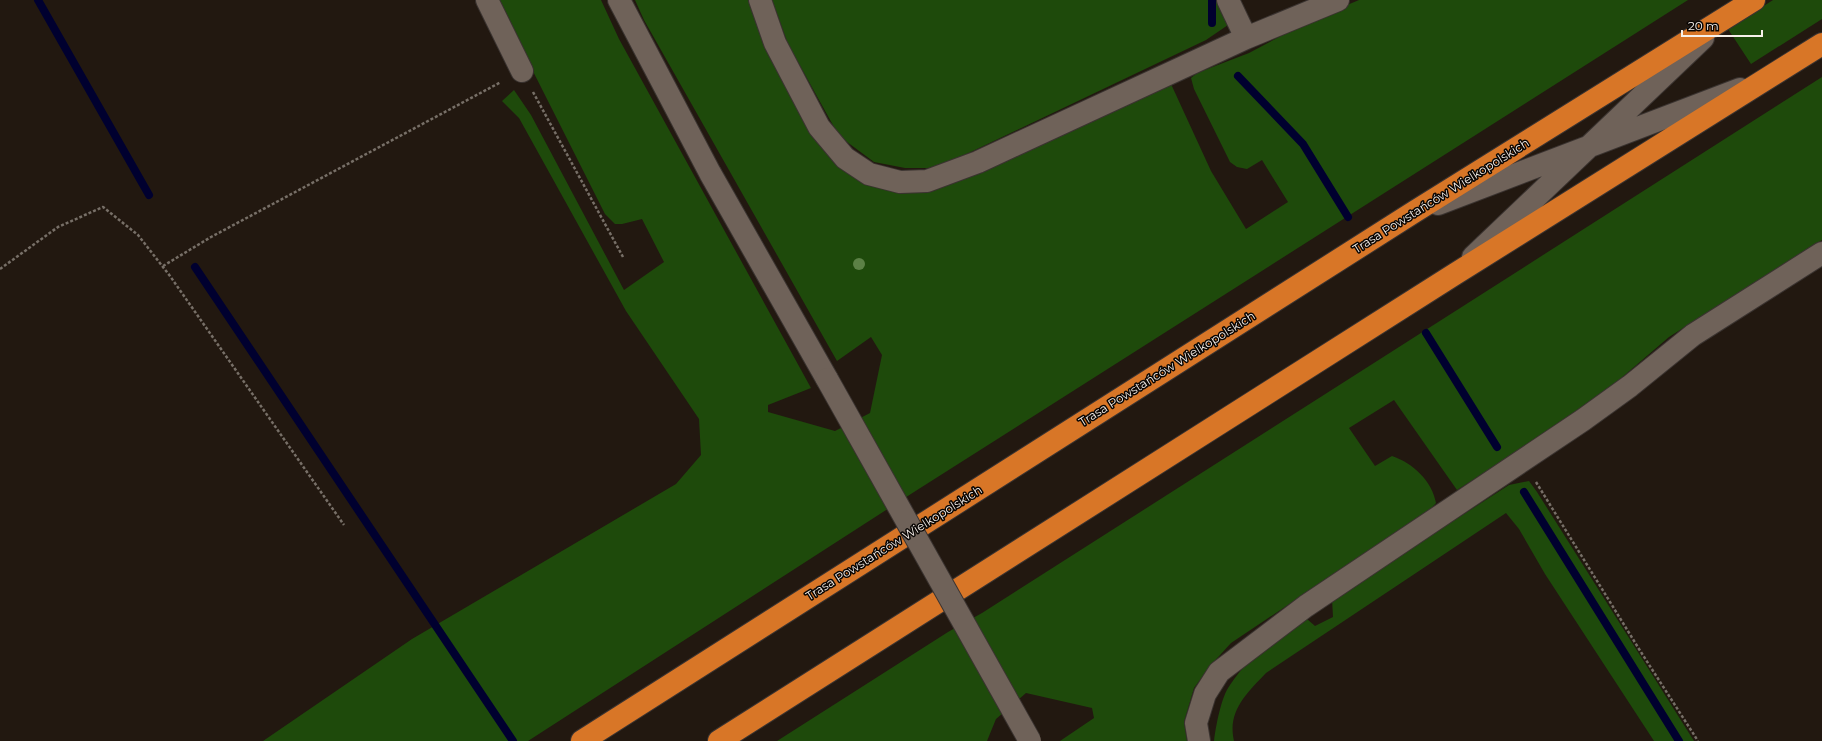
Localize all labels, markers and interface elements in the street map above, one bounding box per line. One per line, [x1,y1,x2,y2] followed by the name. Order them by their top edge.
[1682,12,1762,38] scale bar
[1688,18,1719,33] text: 20 m
[1350,135,1532,256] street label: Trasa Powstańców Wielkopolskich
[1076,308,1258,429] street label: Trasa Powstańców Wielkopolskich
[803,482,985,603] street label: Trasa Powstańców Wielkopolskich

